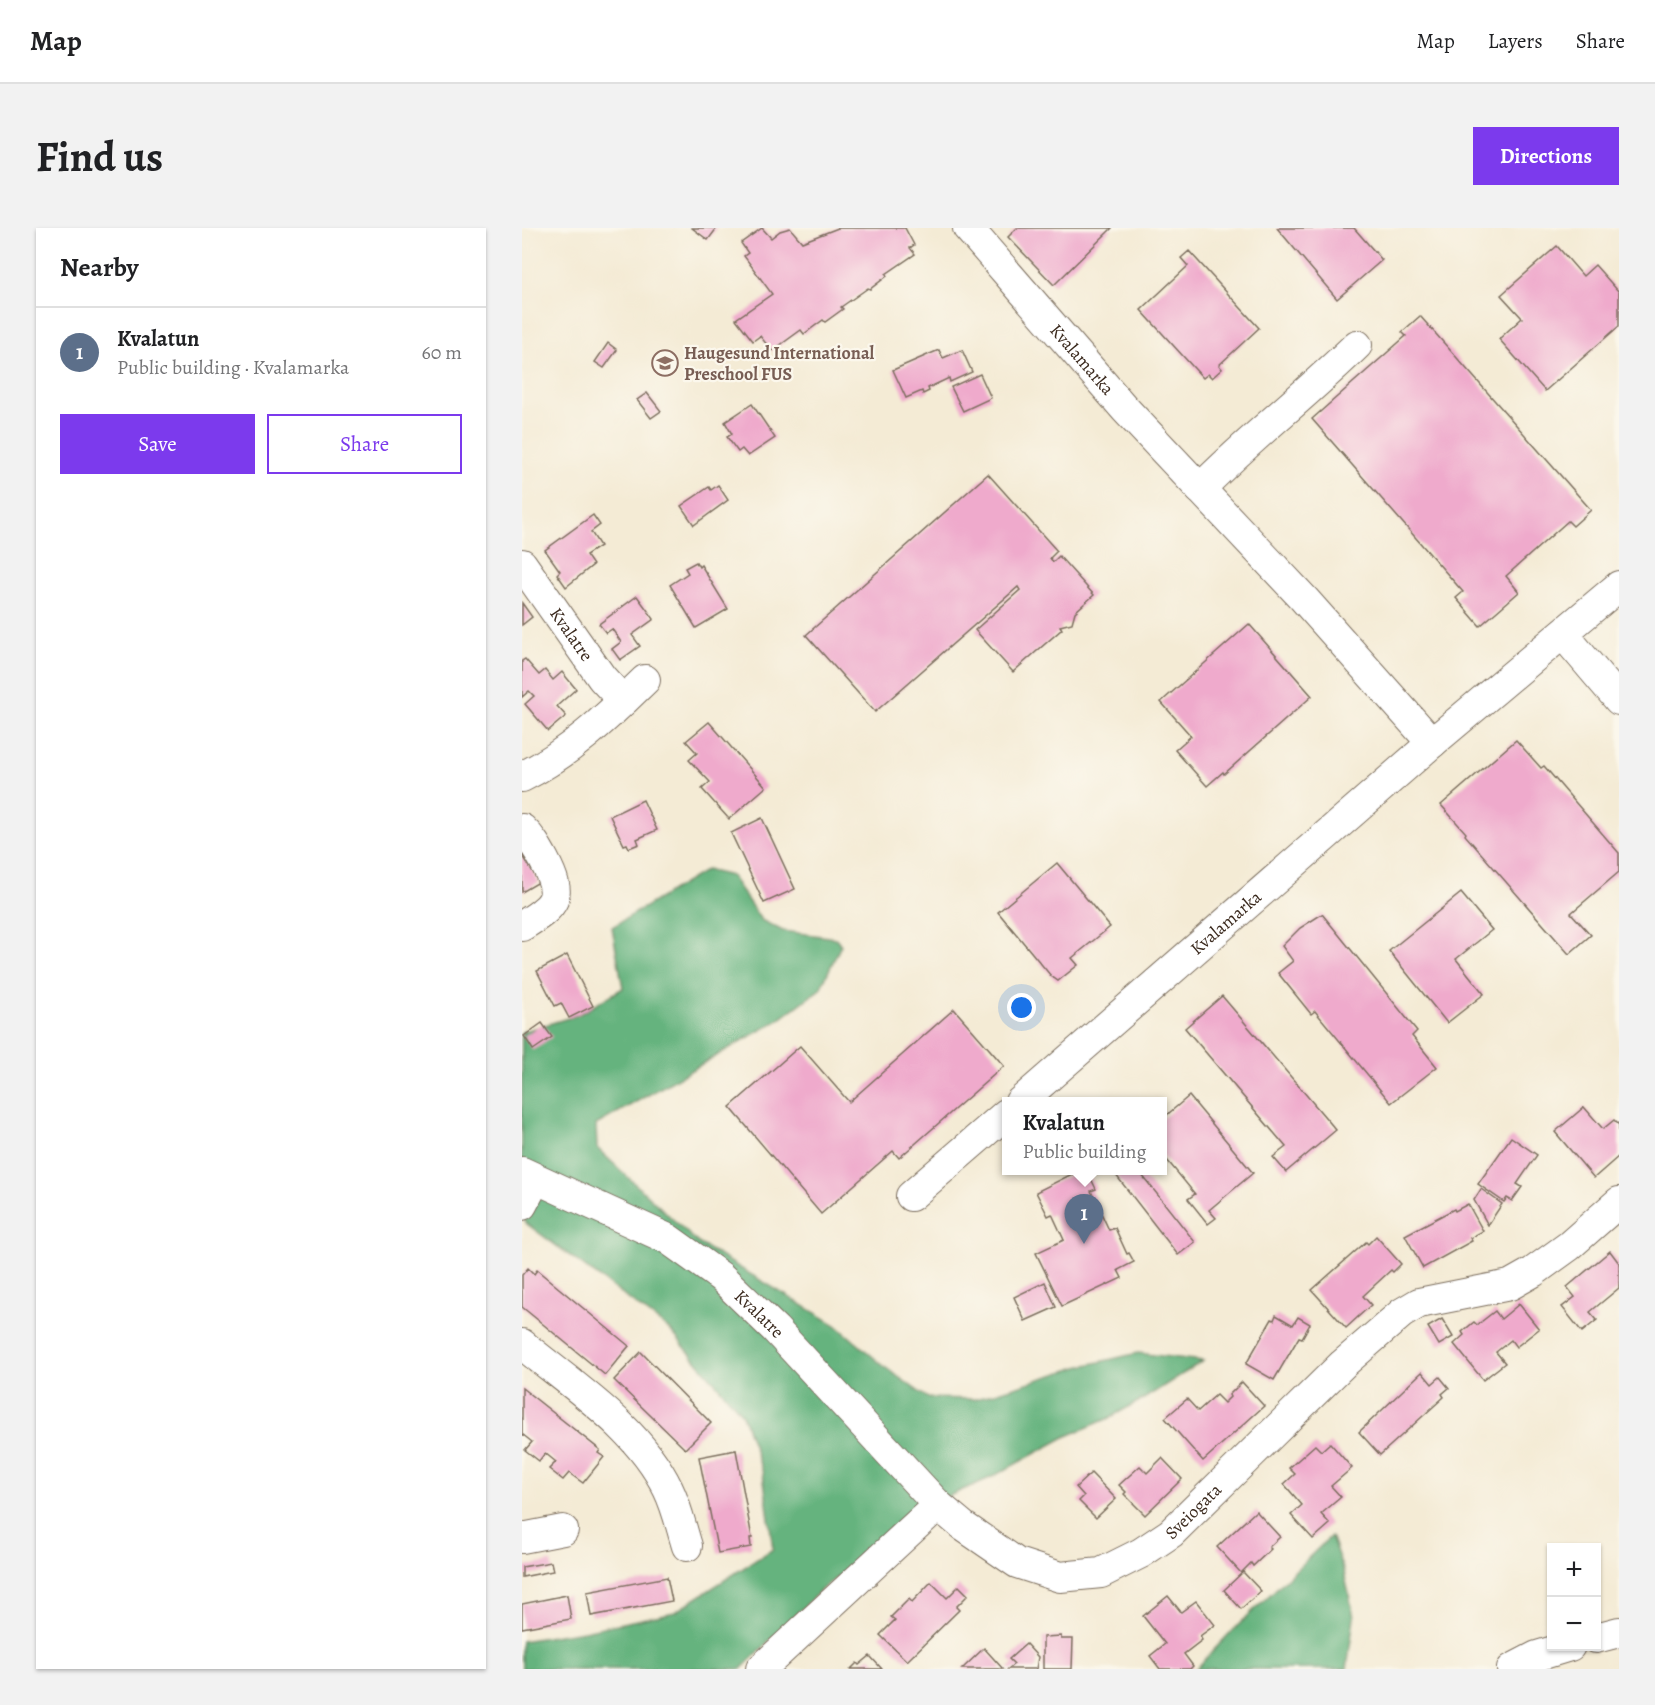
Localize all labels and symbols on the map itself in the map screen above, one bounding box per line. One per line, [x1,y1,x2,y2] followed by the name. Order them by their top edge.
[1044,319,1120,401] street label: Kvalamarka
[684,341,875,386] place label: Haugesund International Preschool FUS
[650,348,680,378] school or university icon: Haugesund International Preschool FUS
[544,603,599,666] street label: Kvalatre
[1185,885,1267,960] street label: Kvalamarka
[1007,993,1036,1022] your location
[1064,1194,1104,1244] pin: 1
[729,1284,790,1343] street label: Kvalatre
[1160,1478,1227,1545] street label: Sveiogata

